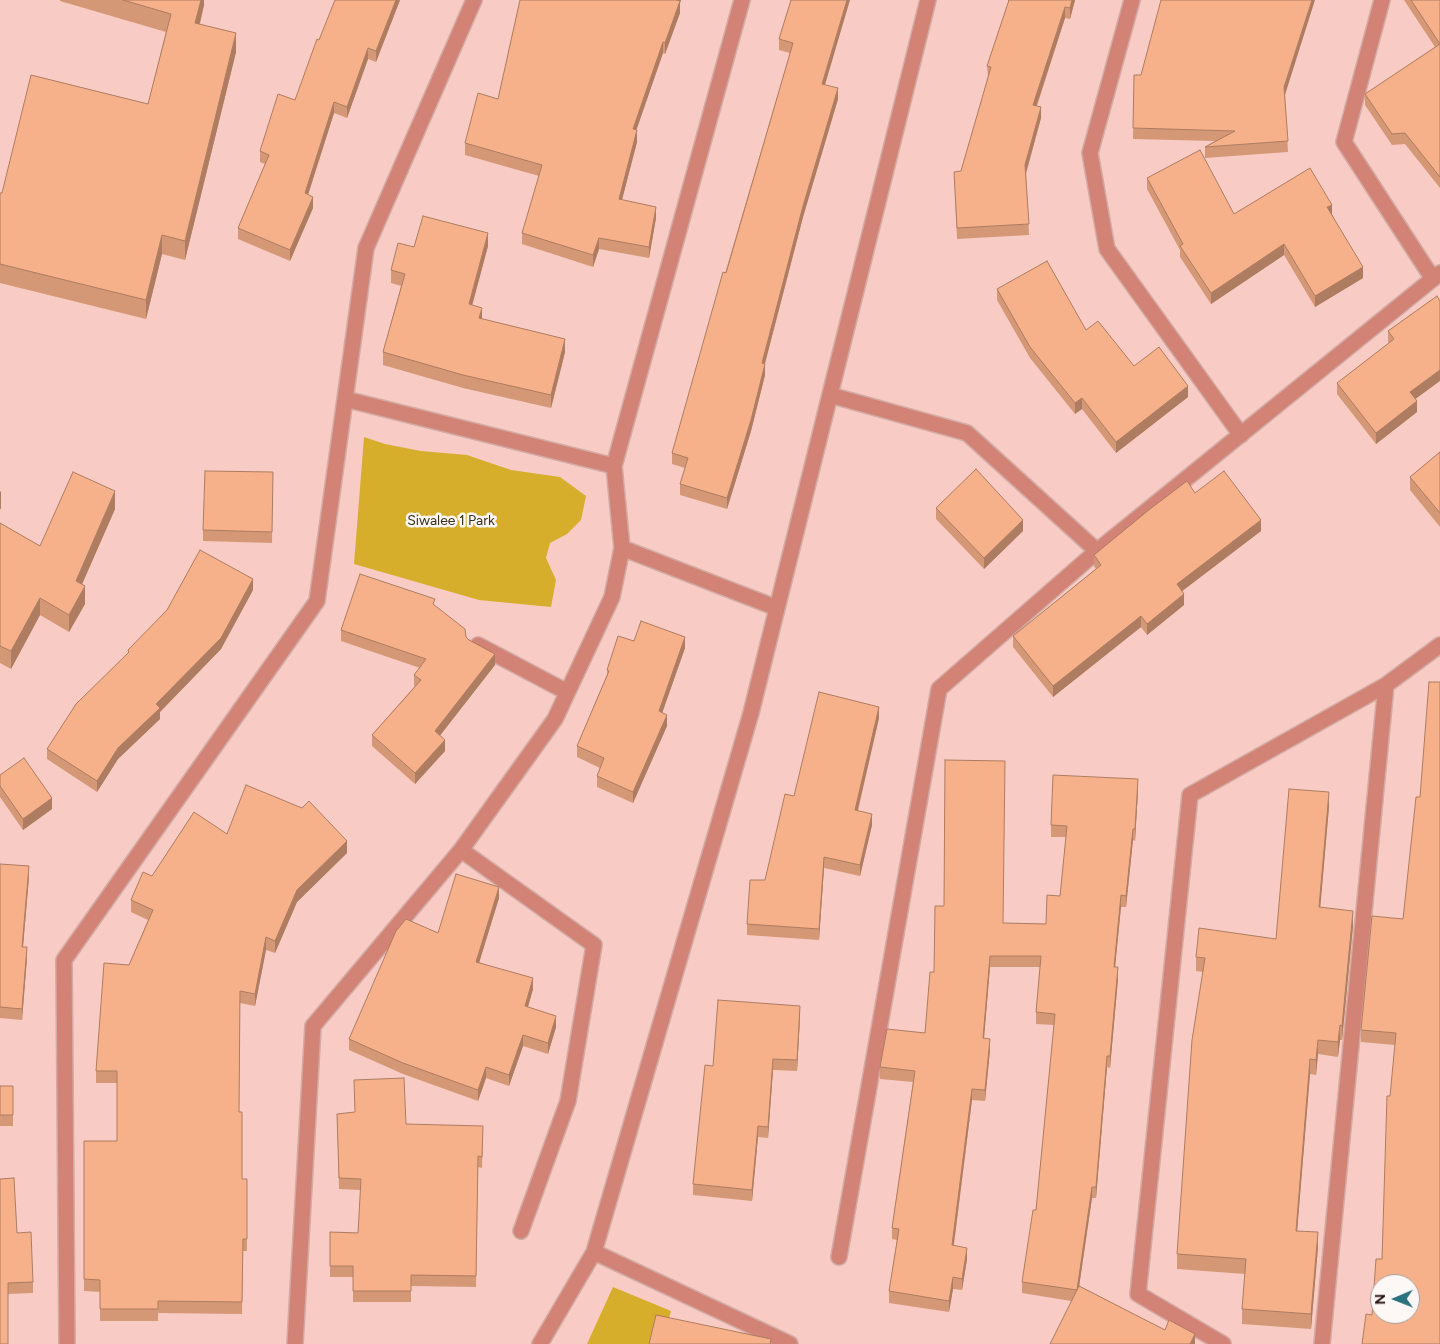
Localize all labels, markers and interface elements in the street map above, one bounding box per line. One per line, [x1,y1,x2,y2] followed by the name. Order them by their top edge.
[407,513,495,529] park label: Siwalee 1 Park
[1370,1274,1420,1324] north arrow
[1372,1294,1389,1305] text: N

